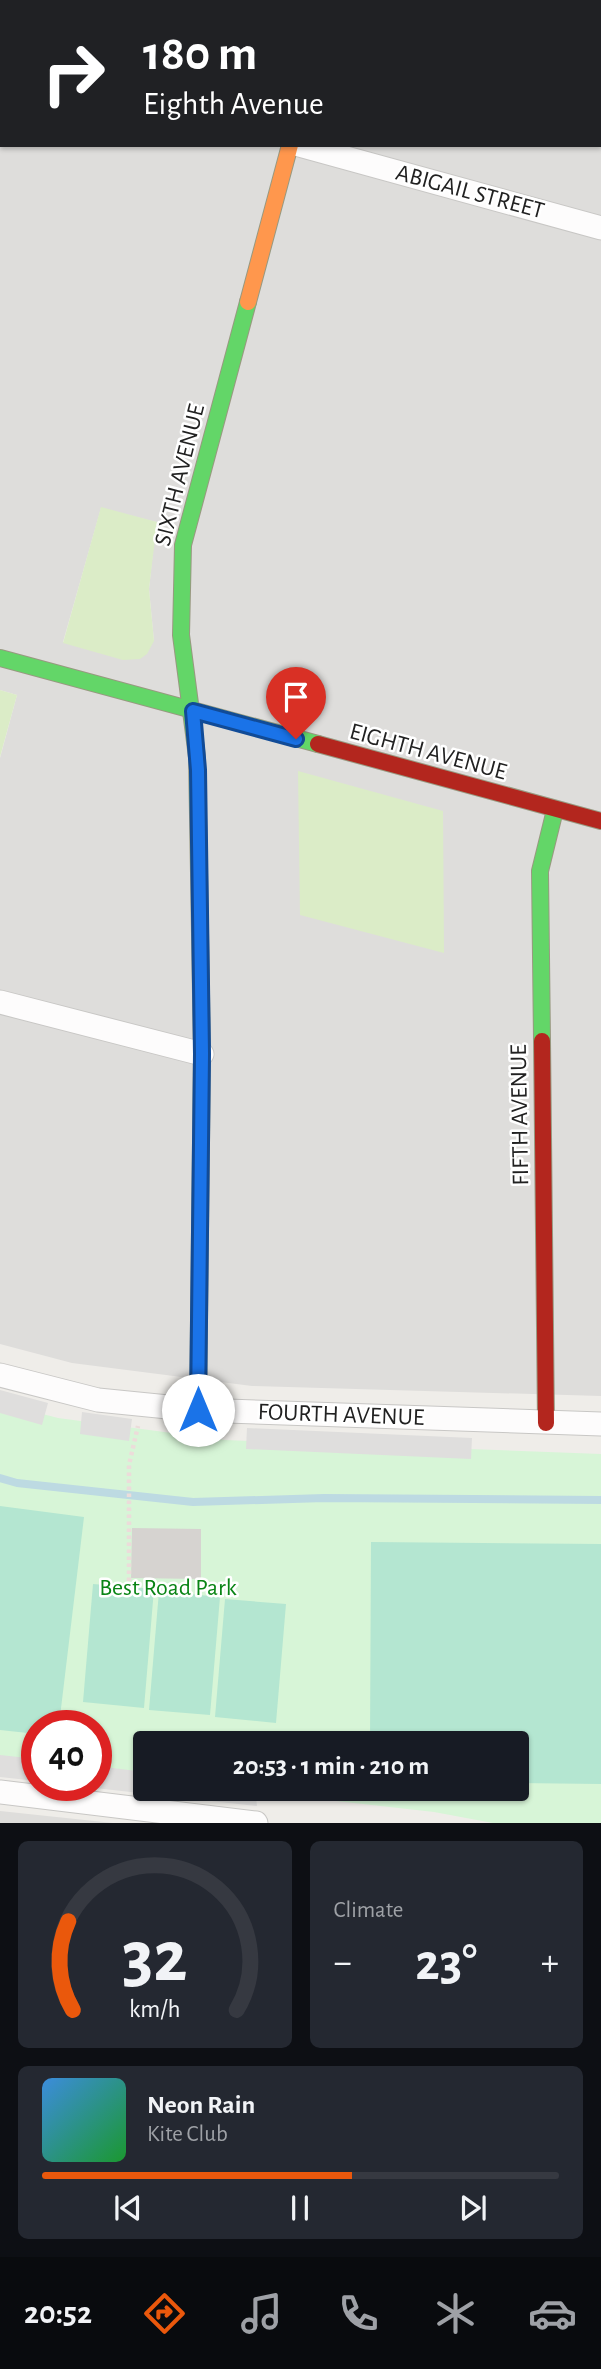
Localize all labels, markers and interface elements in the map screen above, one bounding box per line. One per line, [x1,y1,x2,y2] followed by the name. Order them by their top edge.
[28,28,119,119] icon: right
[143,30,257,79] text: 180 m
[143,88,324,120] text: Eighth Avenue
[393,161,547,223] street label: ABIGAIL STREET
[151,401,209,548] street label: SIXTH AVENUE
[266,667,326,739] pin
[277,678,315,716] icon: arrive
[347,719,510,785] street label: EIGHTH AVENUE
[507,1044,533,1186] street label: FIFTH AVENUE
[161,1373,235,1447] position arrow
[257,1400,425,1430] street label: FOURTH AVENUE
[99,1576,237,1600] park label: Best Road Park
[21,1710,112,1801] speed limit sign: 40
[233,1753,429,1779] text: 20:53 · 1 min · 210 m
[334,1899,403,1922] text: Climate
[122,1923,188,1996] text: 32
[415,1937,477,1989] text: 23°
[334,1944,352,1982] text: −
[541,1944,559,1982] text: +
[129,1997,181,2022] text: km/h
[147,2092,255,2118] text: Neon Rain
[147,2123,228,2146] text: Kite Club
[109,2189,147,2227] icon: previous
[281,2189,319,2227] icon: pause
[454,2189,492,2227] icon: next
[140,2289,189,2338] icon: directions
[237,2289,286,2338] icon: music
[334,2289,383,2338] icon: phone
[431,2289,480,2338] icon: climate
[528,2289,577,2338] icon: car
[24,2297,92,2329] text: 20:52

